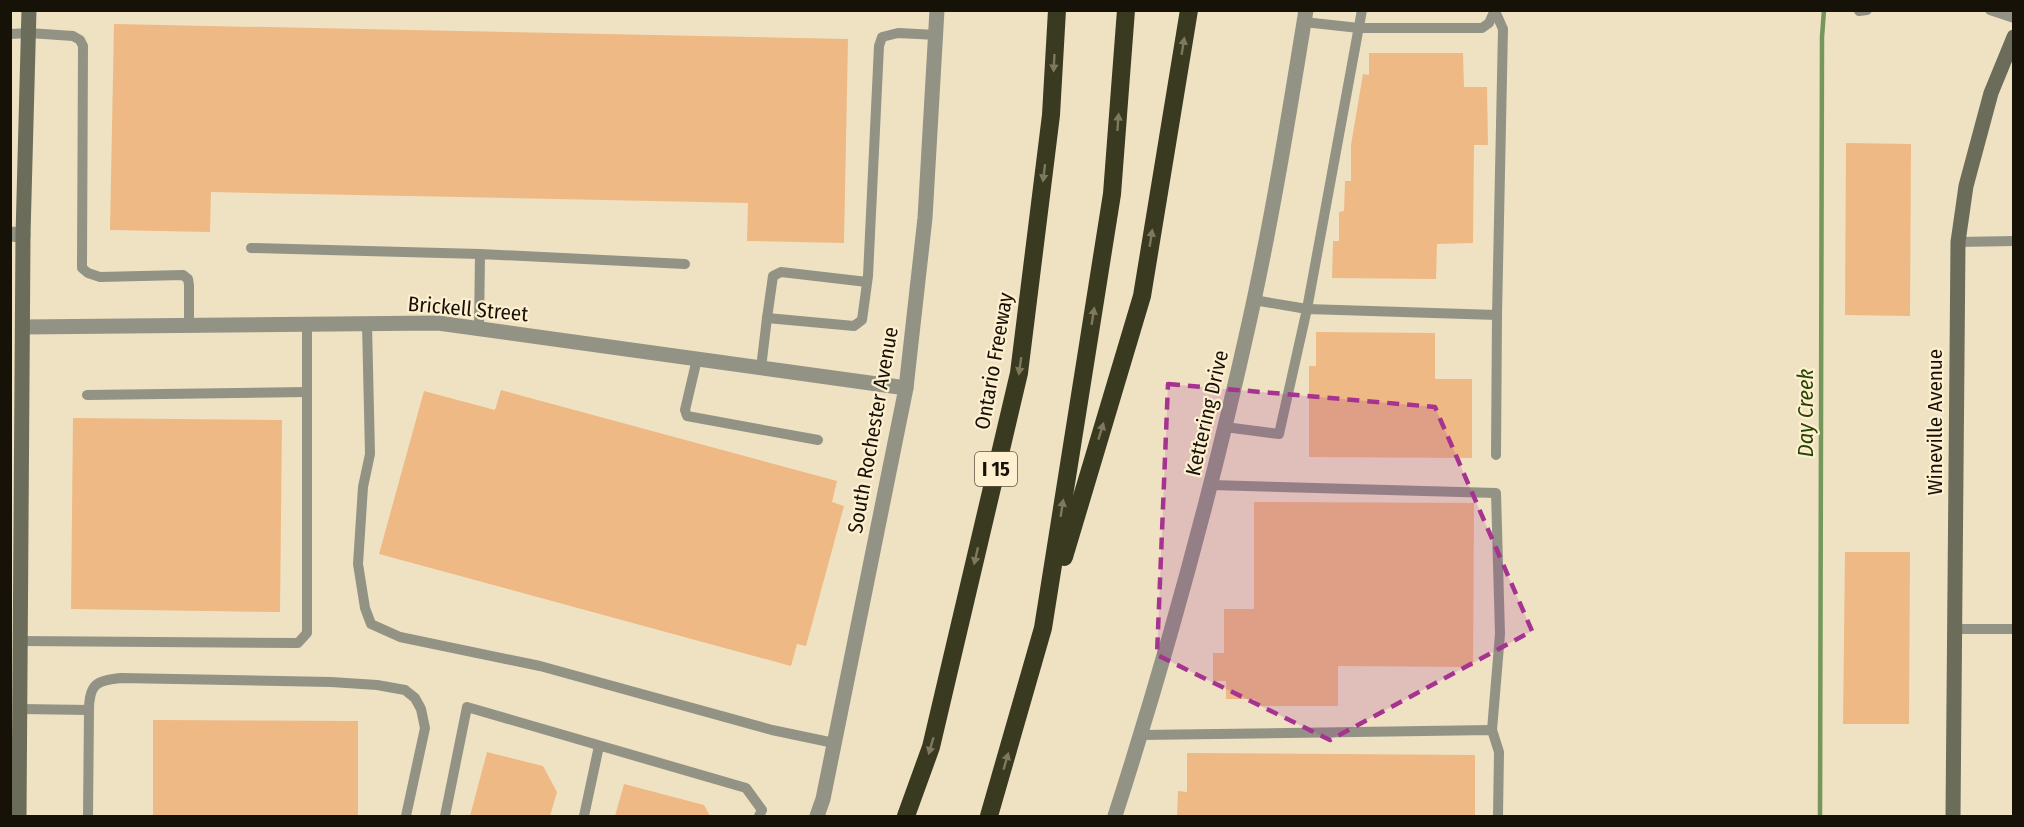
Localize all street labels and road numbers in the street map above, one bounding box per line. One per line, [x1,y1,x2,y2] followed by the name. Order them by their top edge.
[969,290,1019,432] street label: Ontario Freeway
[407,291,529,327] street label: Brickell Street
[842,325,904,535] street label: South Rochester Avenue
[1180,348,1234,478] street label: Kettering Drive
[1922,349,1948,495] street label: Wineville Avenue
[975,452,1017,486] road number: I 15

